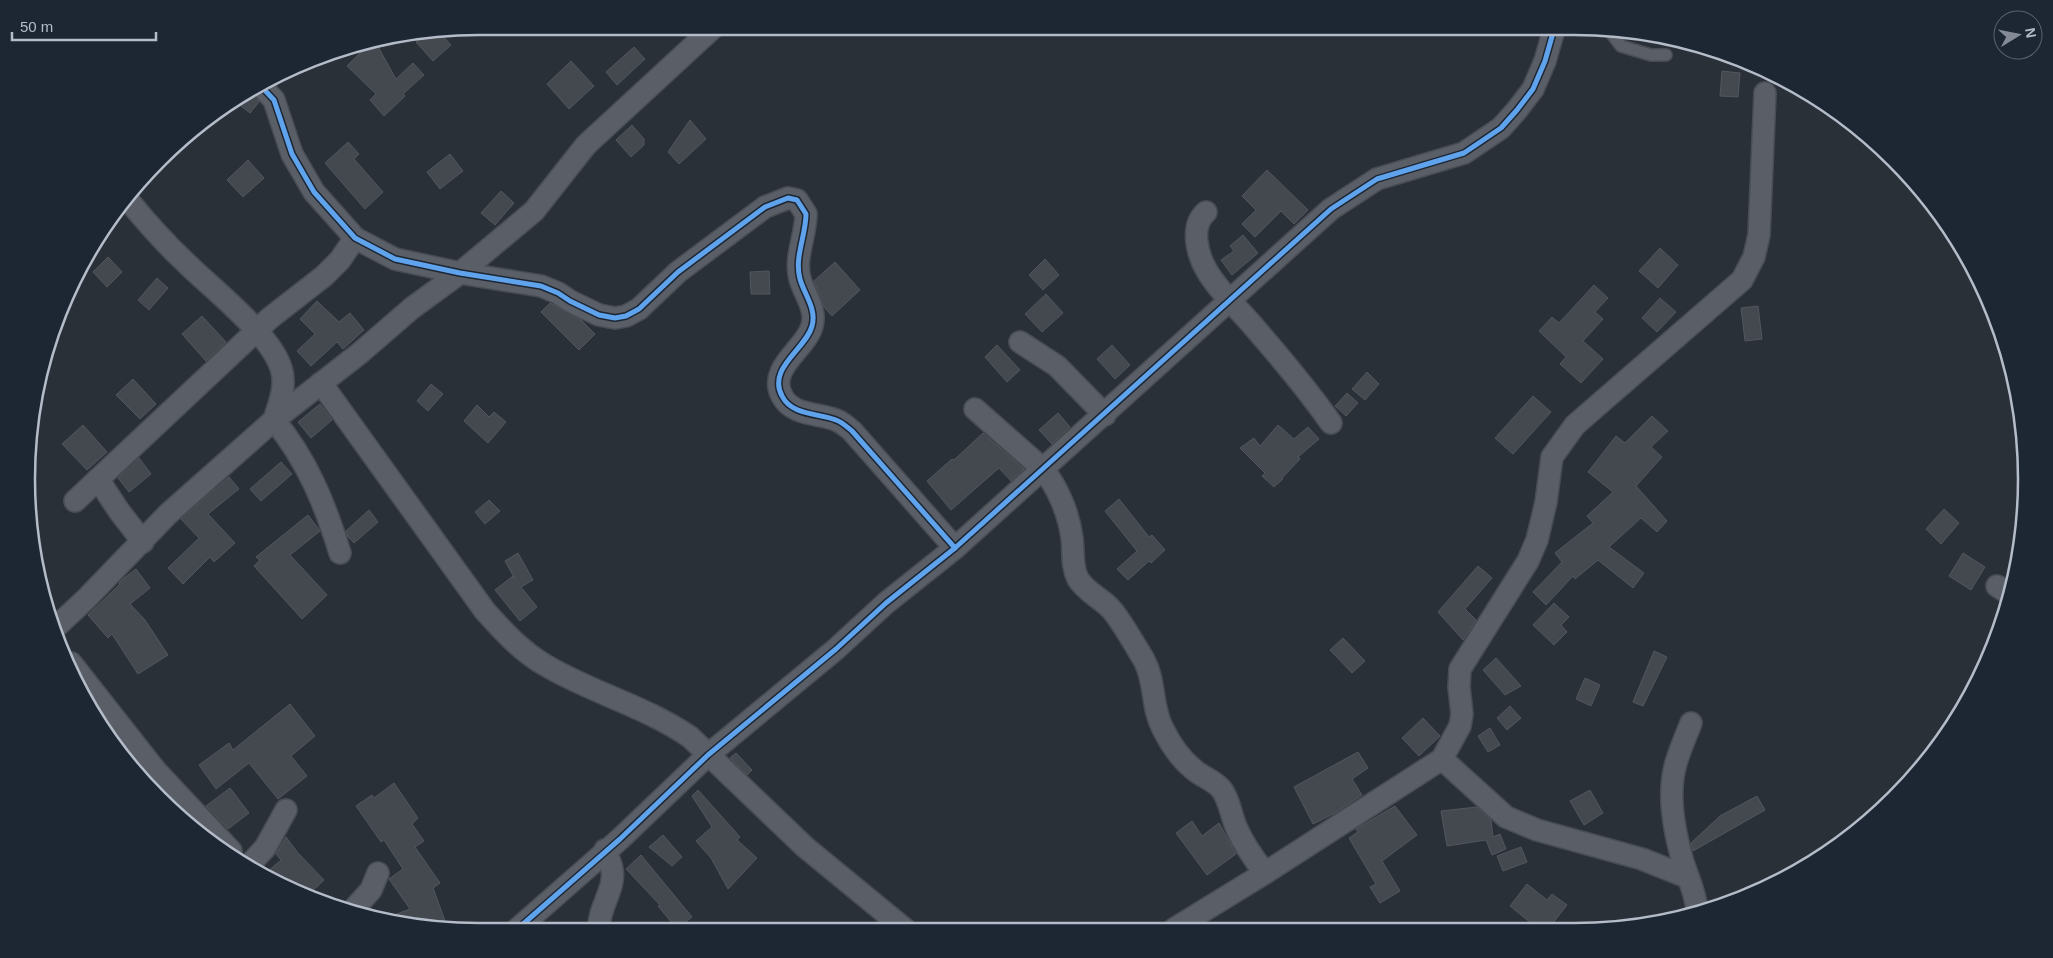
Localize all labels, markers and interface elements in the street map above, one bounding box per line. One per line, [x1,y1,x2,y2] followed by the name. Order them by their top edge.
[12,10,156,42] scale bar
[1993,10,2043,60] north arrow
[20,18,53,35] text: 50 m
[2022,26,2040,39] text: N

